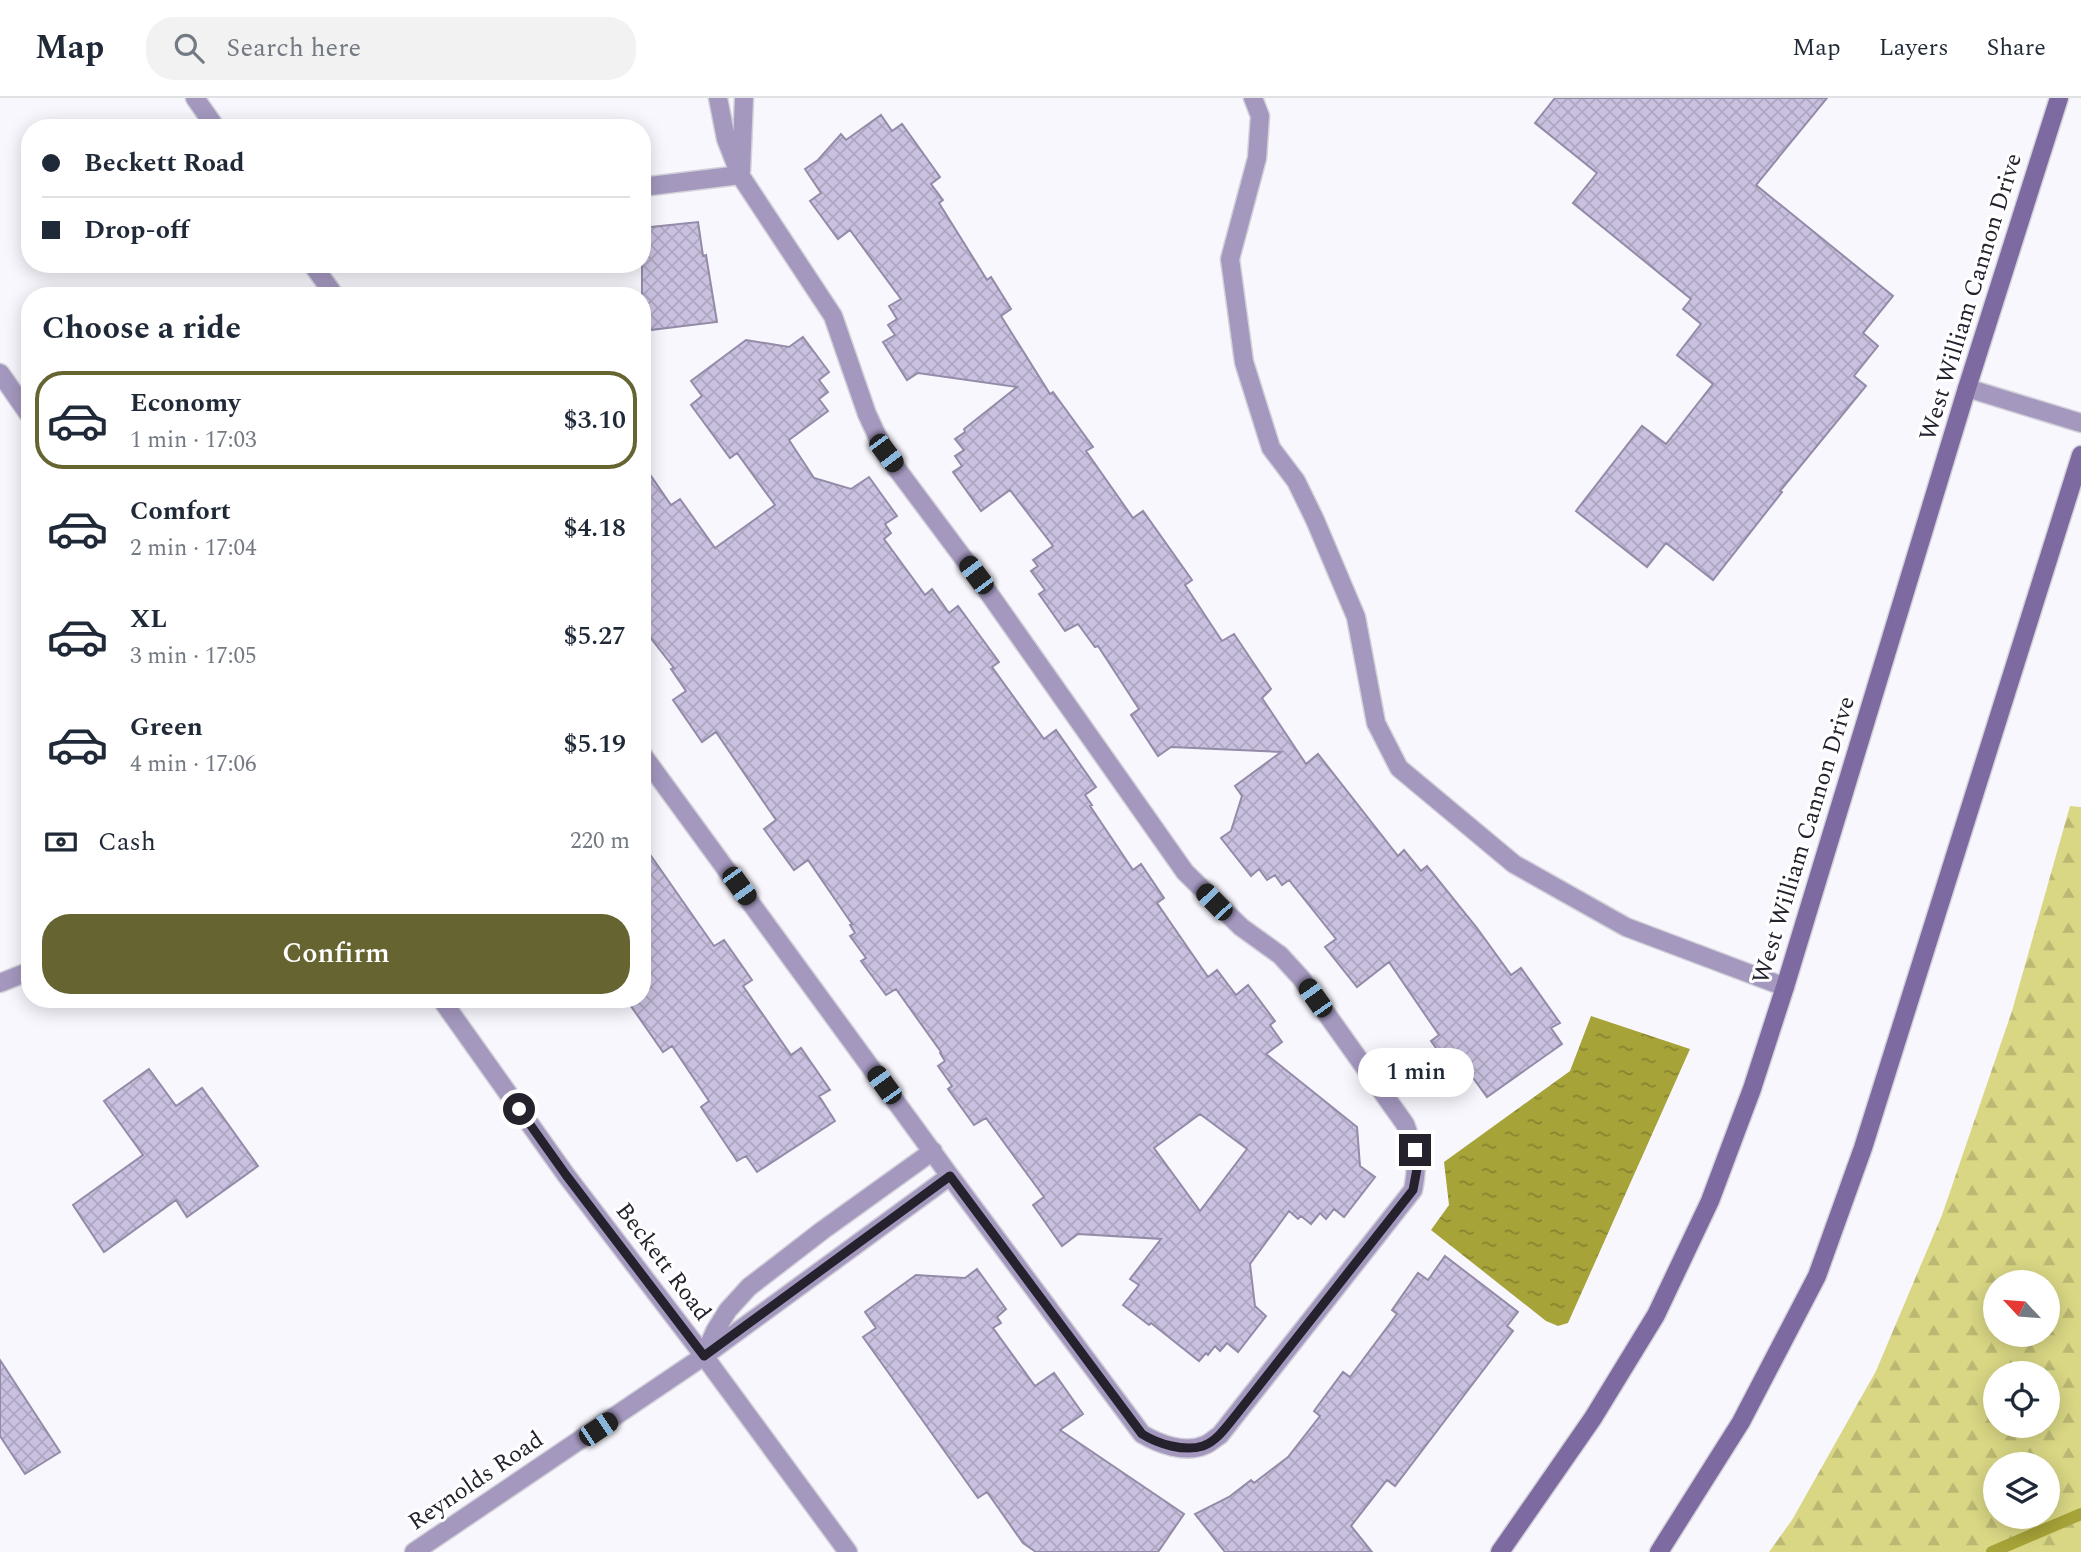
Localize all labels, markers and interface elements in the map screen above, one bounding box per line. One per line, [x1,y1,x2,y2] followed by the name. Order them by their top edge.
[146,17,636,80] search box
[35,23,104,73] text: Map
[226,28,361,68] text: Search here
[170,29,208,67] icon: search
[1792,30,1841,66] text: Map
[1879,30,1949,66] text: Layers
[1987,30,2046,66] text: Share
[84,143,245,183] text: Beckett Road
[1910,149,2032,445] street label: West William Cannon Drive
[84,210,189,250] text: Drop-off
[42,304,241,353] text: Choose a ride
[130,383,240,423] text: Economy
[46,389,109,452] icon: car
[563,400,626,440] text: $3.10
[130,423,257,458] text: 1 min · 17:03
[865,430,908,476] car
[130,491,231,531] text: Comfort
[46,497,109,560] icon: car
[563,508,626,548] text: $4.18
[130,531,257,566] text: 2 min · 17:04
[955,552,998,598] car
[130,599,167,639] text: XL
[46,605,109,668] icon: car
[563,616,626,656] text: $5.27
[130,639,257,674] text: 3 min · 17:05
[1743,692,1865,988] street label: West William Cannon Drive
[130,707,203,747] text: Green
[46,713,109,776] icon: car
[563,724,626,764] text: $5.19
[130,747,257,782] text: 4 min · 17:06
[98,822,156,862] text: Cash
[42,823,80,861] icon: cash
[570,824,630,859] text: 220 m
[719,863,760,909] car
[1192,880,1237,924] car
[42,914,630,994] button: Confirm
[1295,975,1336,1021] car
[1357,1048,1473,1098] callout: 1 min
[1386,1055,1446,1090] text: 1 min
[864,1062,905,1108] car
[503,1093,535,1125] route start
[1399,1134,1431,1166] route end
[606,1195,720,1329] street label: Beckett Road
[1983,1270,2060,1348] north arrow
[1983,1270,2060,1529] map controls
[1983,1361,2060,1438] button: locate
[575,1409,622,1449] car
[401,1422,551,1540] street label: Reynolds Road
[1983,1452,2060,1529] button: layers

